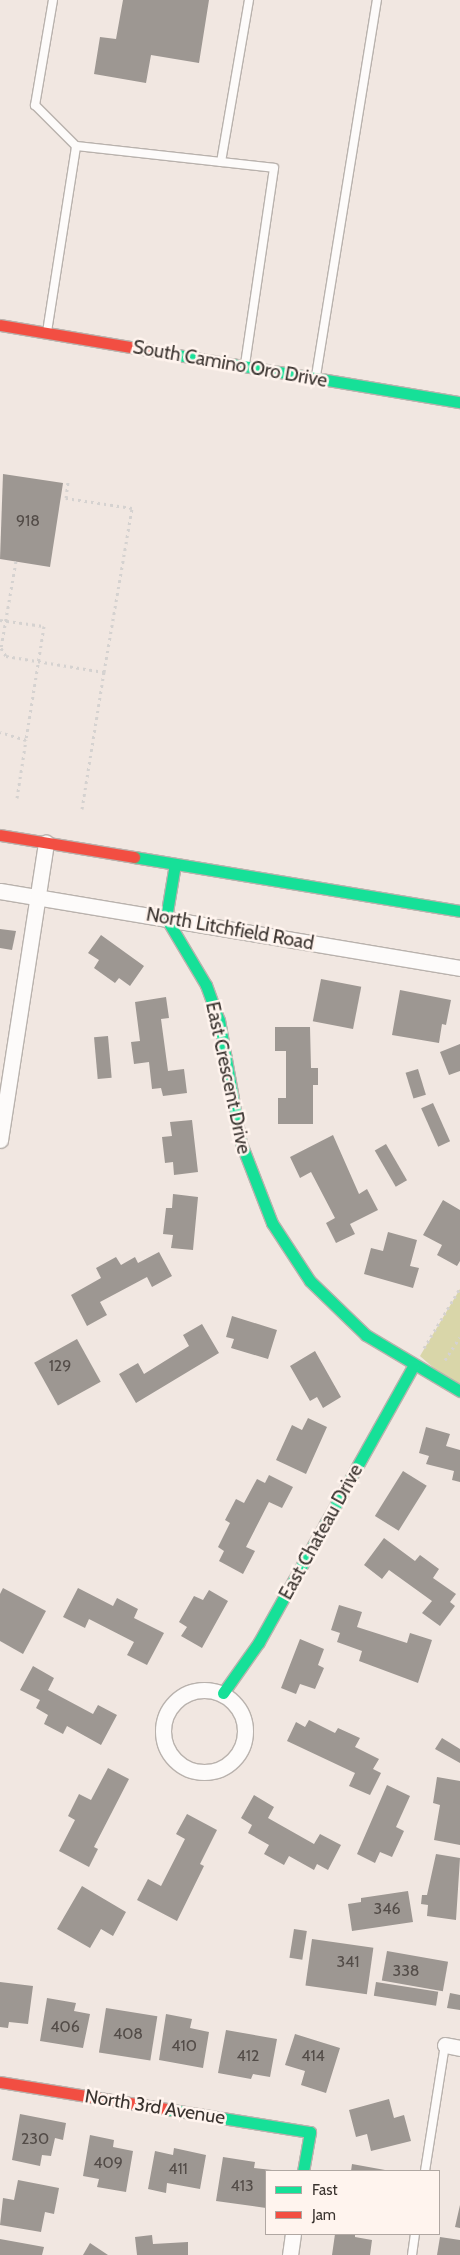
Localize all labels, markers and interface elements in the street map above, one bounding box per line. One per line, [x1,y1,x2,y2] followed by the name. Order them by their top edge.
[131,336,329,392] street label: South Camino Oro Drive
[16,511,40,531] house number: 918
[144,903,316,955] street label: North Litchfield Road
[201,1000,255,1156] street label: East Crescent Drive
[49,1356,71,1376] house number: 129
[274,1460,368,1604] street label: East Chateau Drive
[374,1899,400,1919] house number: 346
[336,1952,360,1972] house number: 341
[392,1961,420,1981] house number: 338
[50,2017,80,2037] house number: 406
[113,2024,143,2044] house number: 408
[171,2036,197,2056] house number: 410
[237,2046,259,2066] house number: 412
[301,2046,325,2066] house number: 414
[83,2085,227,2129] street label: North 3rd Avenue
[21,2129,49,2149] house number: 230
[93,2153,123,2173] house number: 409
[168,2159,188,2179] house number: 411
[265,2170,440,2235] legend
[230,2176,254,2196] house number: 413
[312,2181,337,2199] text: Fast
[312,2206,336,2224] text: Jam

